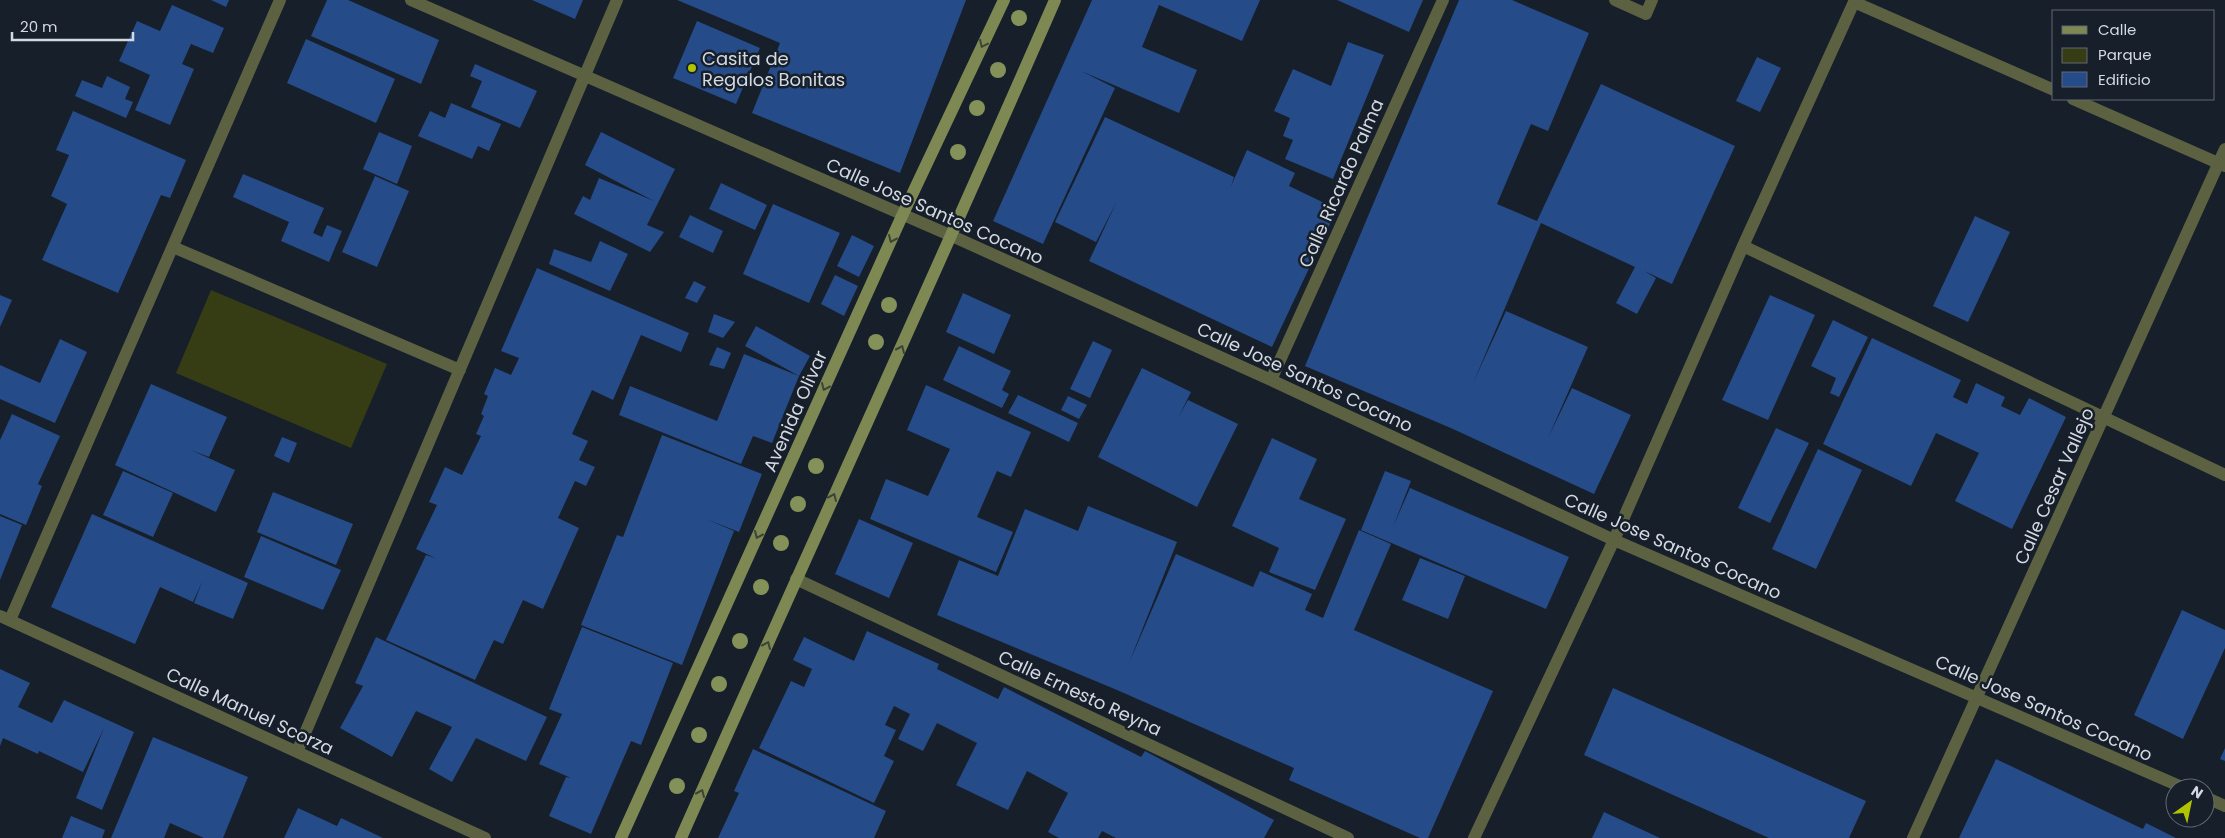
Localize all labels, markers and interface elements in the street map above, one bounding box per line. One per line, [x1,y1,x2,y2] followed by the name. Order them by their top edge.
[12,10,134,42] scale bar
[2052,10,2215,100] legend
[20,16,58,37] text: 20 m
[2098,19,2136,40] text: Calle
[979,39,989,48] one-way arrow
[2098,44,2151,65] text: Parque
[702,46,845,92] place label: Casita de Regalos Bonitas
[686,62,698,74] marker: Casita de Regalos Bonitas
[2098,69,2151,90] text: Edificio
[1293,95,1389,271] street label: Calle Ricardo Palma
[822,152,1048,270] street label: Calle Jose Santos Cocano
[888,234,899,243] one-way arrow
[1193,316,1417,438] street label: Calle Jose Santos Cocano
[894,345,905,354] one-way arrow
[757,346,833,476] street label: Avenida Olivar
[821,382,831,391] one-way arrow
[2008,404,2100,568] street label: Calle Cesar Vallejo
[1560,487,1786,605] street label: Calle Jose Santos Cocano
[827,493,838,502] one-way arrow
[754,530,764,539] one-way arrow
[760,641,771,650] one-way arrow
[994,644,1166,742] street label: Calle Ernesto Reyna
[1931,649,2157,767] street label: Calle Jose Santos Cocano
[162,661,338,761] street label: Calle Manuel Scorza
[2165,778,2215,828] north arrow
[2187,781,2207,803] text: N
[694,789,705,798] one-way arrow

